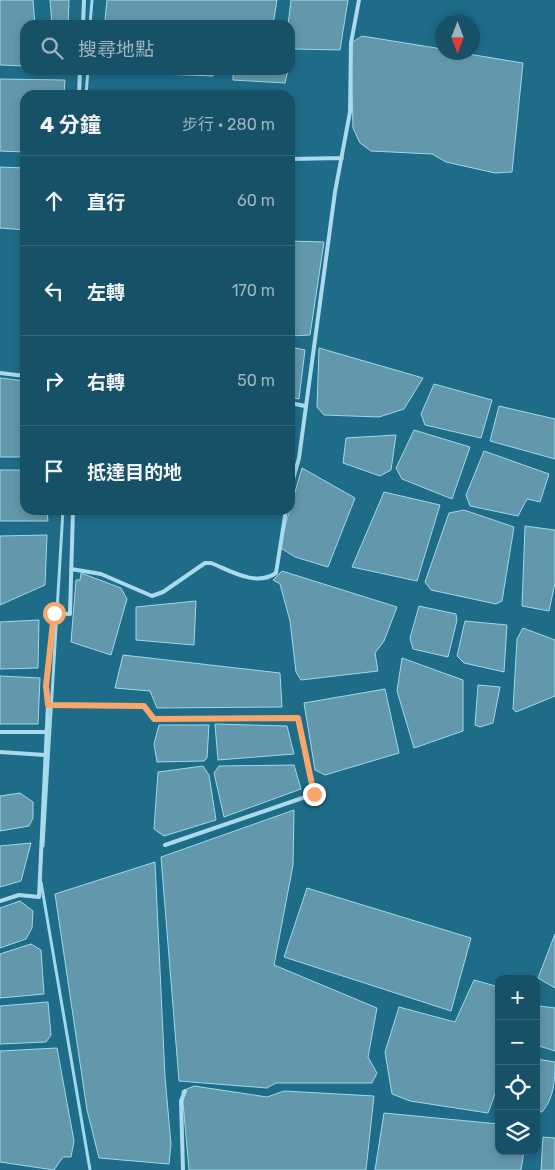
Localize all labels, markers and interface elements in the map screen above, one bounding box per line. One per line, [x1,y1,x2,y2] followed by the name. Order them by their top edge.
[435,15,480,60] north arrow
[20,20,295,75] search box
[38,34,66,62] icon: search
[78,38,154,61] text: 搜尋地點
[40,112,101,137] text: 4 分鐘
[182,115,275,134] text: 步行 · 280 m
[40,187,68,215] icon: ahead
[87,191,125,214] text: 直行
[237,191,275,210] text: 60 m
[40,277,68,305] icon: left
[87,281,125,304] text: 左轉
[232,281,275,300] text: 170 m
[40,367,68,395] icon: right
[87,371,125,394] text: 右轉
[237,371,275,390] text: 50 m
[40,457,68,485] icon: arrive
[87,461,182,484] text: 抵達目的地
[43,602,66,625] route start
[303,783,326,806] route end
[495,975,540,1155] map controls
[495,975,540,1020] button: +
[495,1020,540,1065] button: −
[495,1065,540,1110] button: locate
[495,1110,540,1155] button: layers

